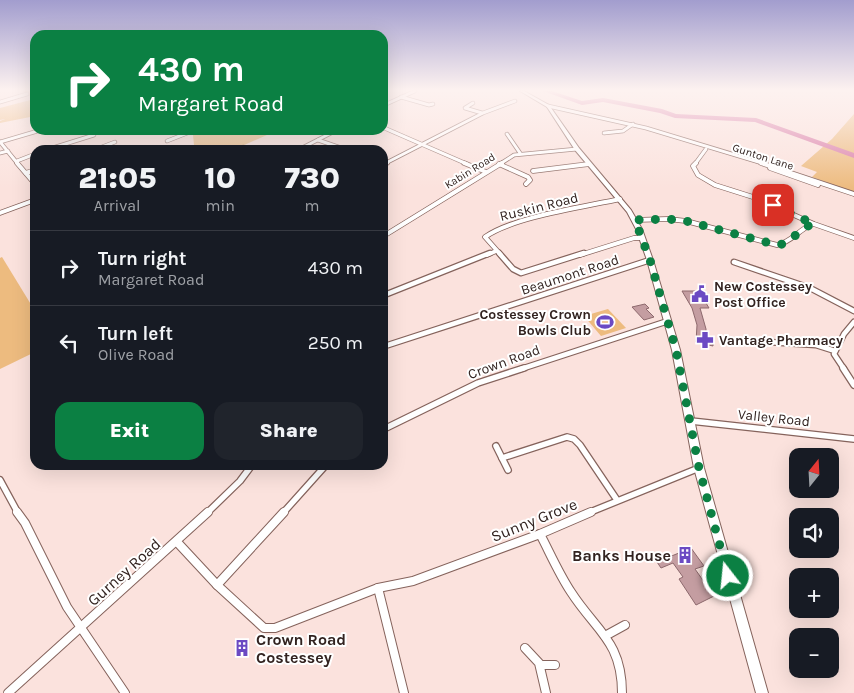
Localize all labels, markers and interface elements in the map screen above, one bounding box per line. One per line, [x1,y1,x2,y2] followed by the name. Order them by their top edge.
[138,49,245,90] text: 430 m
[55,50,120,115] icon: right
[138,91,284,117] text: Margaret Road
[731,141,795,173] street label: Gunton Lane
[442,150,498,192] street label: Kabin Road
[78,160,156,196] text: 21:05
[204,160,236,196] text: 10
[284,160,340,196] text: 730
[752,184,794,226] pin
[498,189,580,225] street label: Ruskin Road
[759,191,787,219] icon: arrive
[94,196,141,215] text: Arrival
[205,196,235,215] text: min
[305,196,319,215] text: m
[98,248,187,270] text: Turn right
[519,251,621,299] street label: Beaumont Road
[55,254,83,282] icon: right
[308,257,363,279] text: 430 m
[98,270,204,289] text: Margaret Road
[714,278,812,311] place label: New Costessey Post Office
[690,284,710,304] public building icon: New Costessey Post Office
[479,306,591,339] place label: Costessey Crown Bowls Club
[595,312,615,332] sports icon: Costessey Crown Bowls Club
[98,323,173,345] text: Turn left
[55,329,83,357] icon: left
[695,330,715,350] pharmacy icon: Vantage Pharmacy
[308,332,363,354] text: 250 m
[719,332,843,349] place label: Vantage Pharmacy
[466,341,542,383] street label: Crown Road
[98,345,174,364] text: Olive Road
[55,402,204,460] button: Exit
[214,402,363,460] button: Share
[737,406,811,430] street label: Valley Road
[789,448,839,498] north arrow
[789,448,839,678] map controls
[488,494,580,546] street label: Sunny Grove
[789,508,839,558] button: sound
[84,534,164,610] street label: Gurney Road
[675,545,695,565] building icon: Banks House
[572,546,671,565] place label: Banks House
[701,549,753,601] position arrow
[789,568,839,618] button: +
[789,628,839,678] button: −
[256,630,346,667] place label: Crown Road Costessey
[232,638,252,658] building icon: Crown Road Costessey

